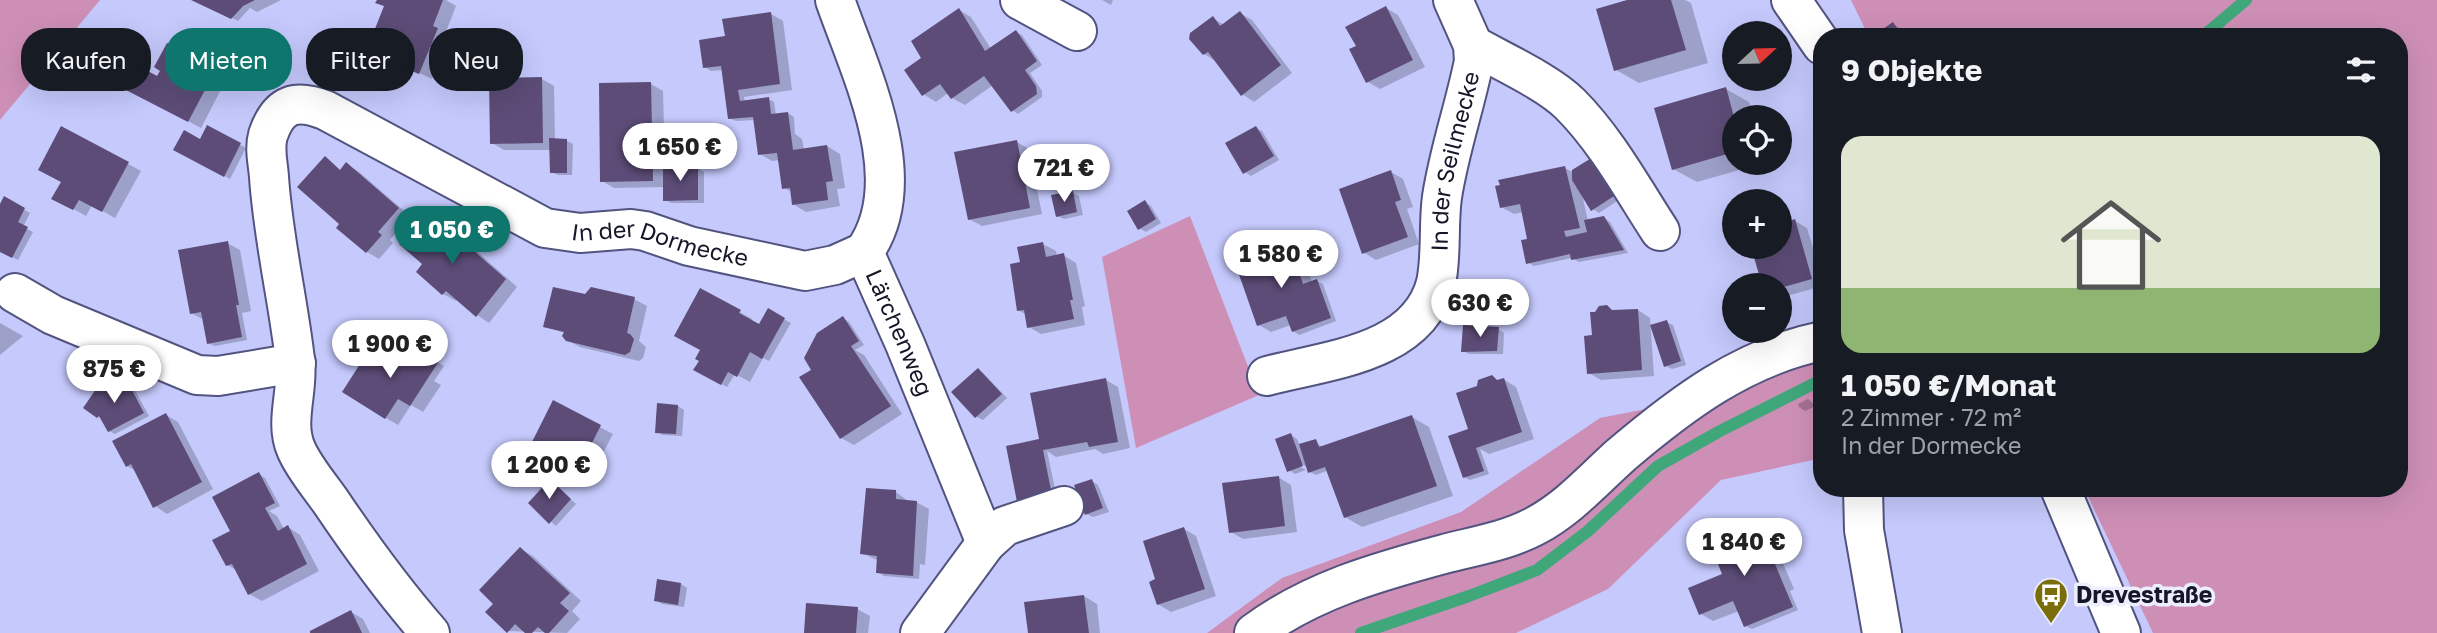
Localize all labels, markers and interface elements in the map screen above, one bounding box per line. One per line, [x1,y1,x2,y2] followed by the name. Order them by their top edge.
[1722,21,1792,91] north arrow
[1722,21,1792,343] map controls
[21,28,151,91] chip: Kaufen
[165,28,292,91] chip: Mieten
[306,28,415,91] chip: Filter
[429,28,523,91] chip: Neu
[2342,51,2380,89] icon: filters
[1841,52,1983,88] text: 9 Objekte
[1424,69,1484,252] street label: In der Seilmecke
[1722,105,1792,175] button: locate
[615,124,745,183] pin: 1 650 €
[638,132,722,160] text: 1 650 €
[1015,144,1113,204] pin: 721 €
[1034,153,1094,181] text: 721 €
[2048,182,2174,308] icon: home
[1722,189,1792,259] button: +
[387,206,517,266] pin: 1 050 €
[570,214,751,271] street label: In der Dormecke
[410,215,494,243] text: 1 050 €
[1216,230,1346,290] pin: 1 580 €
[1239,239,1323,267] text: 1 580 €
[860,265,940,400] street label: Lärchenweg
[1722,273,1792,343] button: −
[1431,280,1529,339] pin: 630 €
[1447,288,1513,316] text: 630 €
[325,320,455,380] pin: 1 900 €
[348,329,432,357] text: 1 900 €
[65,346,163,405] pin: 875 €
[82,354,146,382] text: 875 €
[1841,367,2057,403] text: 1 050 €/Monat
[1841,403,2021,431] text: 2 Zimmer · 72 m²
[1841,431,2021,459] text: In der Dormecke
[484,442,614,501] pin: 1 200 €
[507,450,591,478] text: 1 200 €
[1679,518,1809,578] pin: 1 840 €
[1702,527,1786,555] text: 1 840 €
[2032,576,2070,625] bus stop icon: Drevestraße
[2076,580,2212,608] place label: Drevestraße

